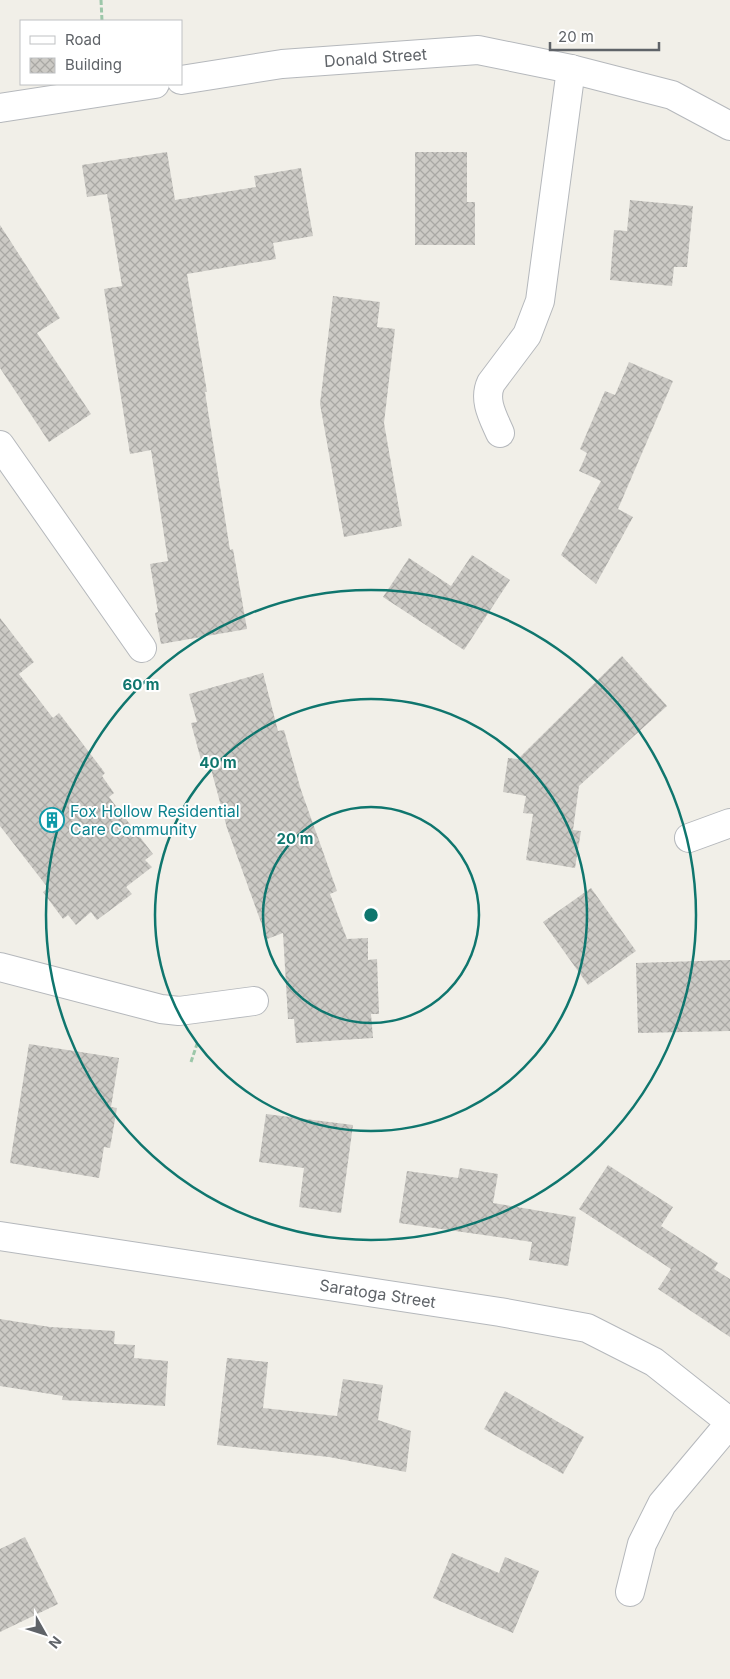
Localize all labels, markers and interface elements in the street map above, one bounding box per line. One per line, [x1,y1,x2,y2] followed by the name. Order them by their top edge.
[20,20,182,85] legend
[550,20,659,52] scale bar
[558,27,594,46] text: 20 m
[65,30,101,49] text: Road
[323,44,428,71] street label: Donald Street
[65,55,122,74] text: Building
[122,675,160,694] text: 60 m
[199,753,237,772] text: 40 m
[70,801,240,839] place label: Fox Hollow Residential Care Community
[39,807,65,833] building icon: Fox Hollow Residential Care Community
[277,829,313,848] text: 20 m
[362,906,380,924] centre of rings
[318,1275,437,1312] street label: Saratoga Street
[20,1609,70,1659] north arrow
[46,1633,65,1652] text: N

